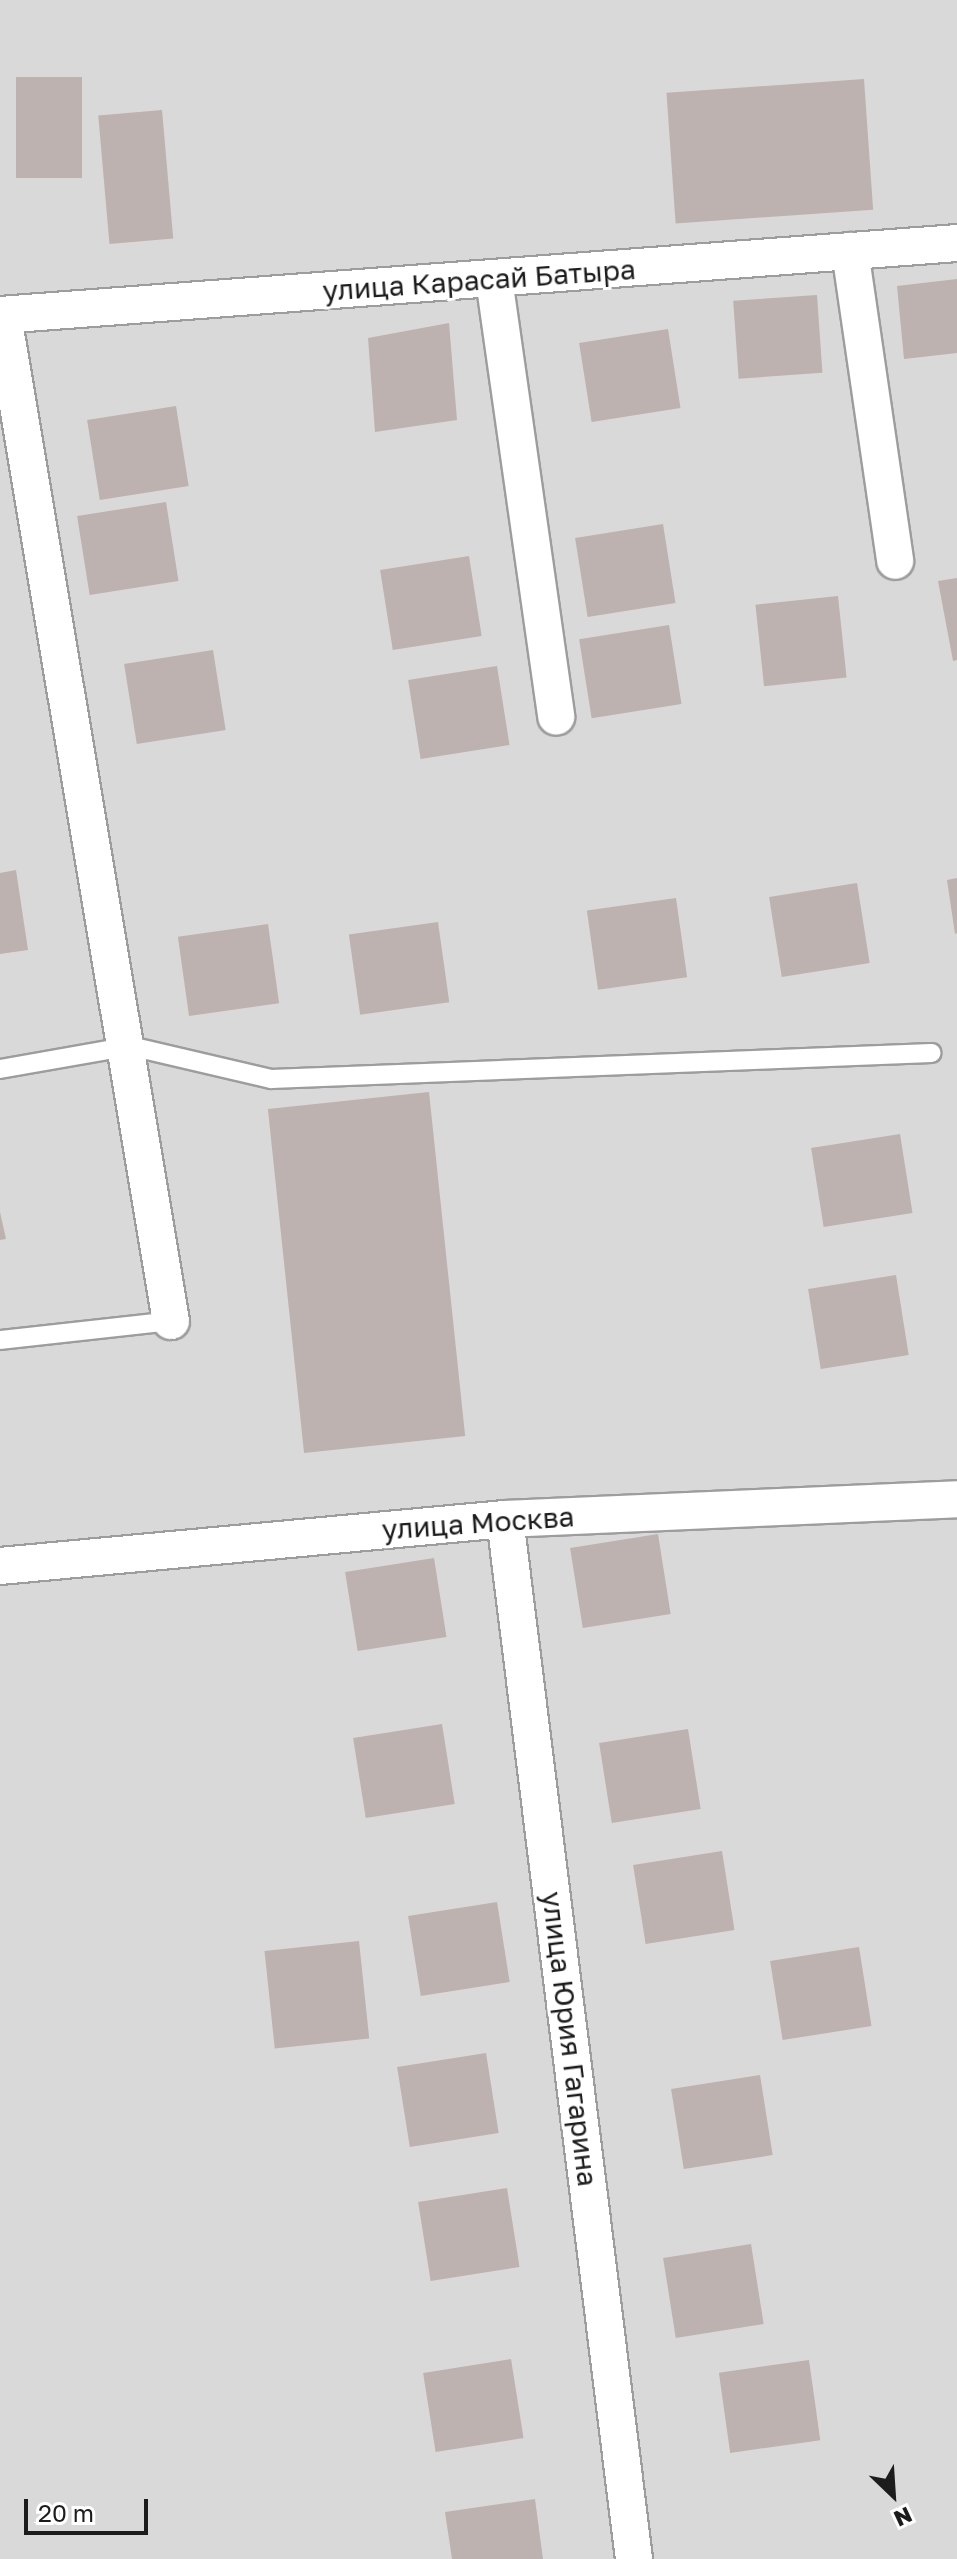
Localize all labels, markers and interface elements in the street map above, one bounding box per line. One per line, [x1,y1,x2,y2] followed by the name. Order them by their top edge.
[321,252,637,308] street label: улица Карасай Батыра
[381,1500,575,1546] street label: улица Москва
[535,1890,605,2188] street label: улица Юрия Гагарина
[853,2455,933,2535] north arrow
[28,2483,152,2533] scale bar
[38,2498,94,2527] text: 20 m
[890,2501,917,2533] text: N

